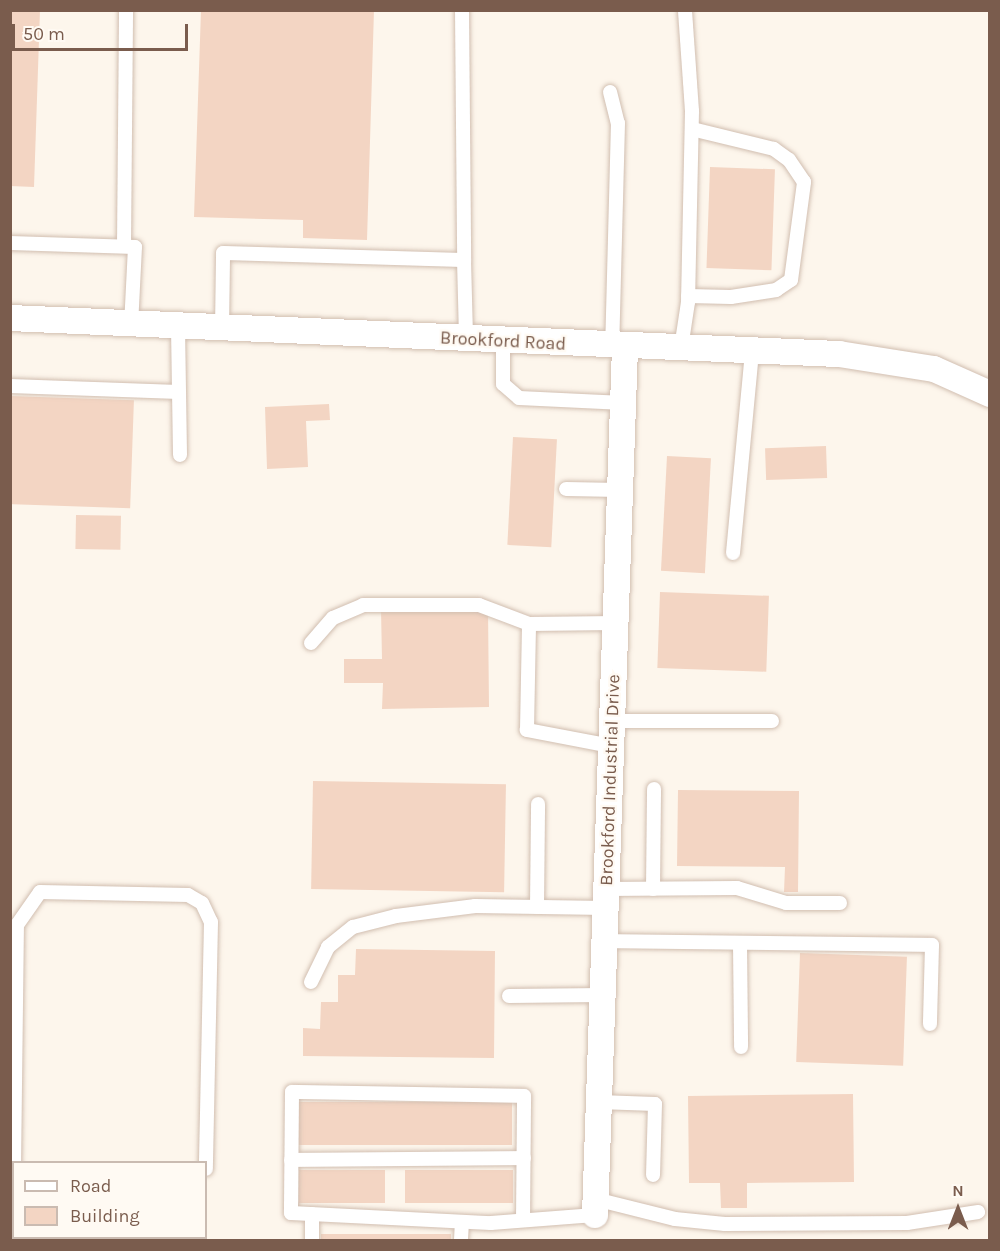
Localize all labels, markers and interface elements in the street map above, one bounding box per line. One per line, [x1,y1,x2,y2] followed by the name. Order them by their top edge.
[15,12,190,50] scale bar
[23,23,65,45] text: 50 m
[439,327,567,355] street label: Brookford Road
[596,674,624,886] street label: Brookford Industrial Drive
[12,1161,207,1239] legend
[70,1175,111,1197] text: Road
[928,1179,988,1239] north arrow
[952,1181,964,1200] text: N
[70,1205,140,1227] text: Building

